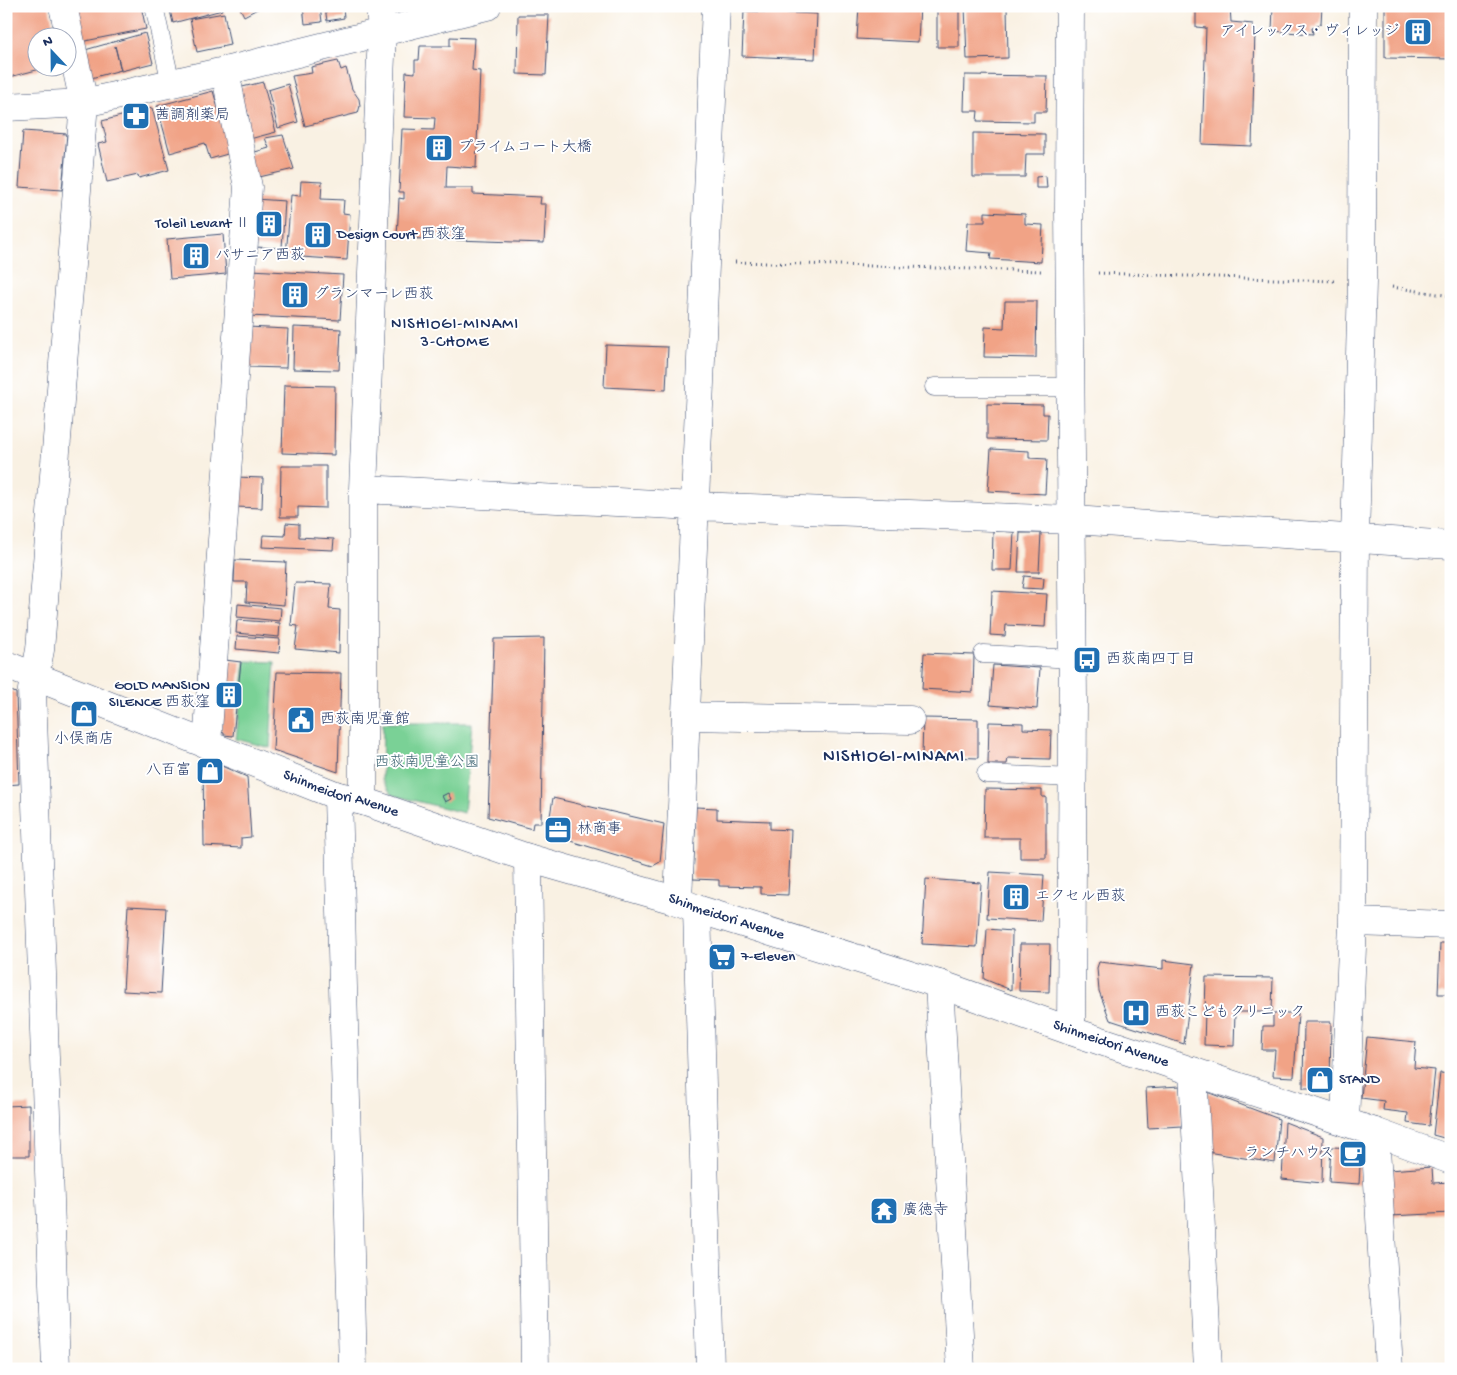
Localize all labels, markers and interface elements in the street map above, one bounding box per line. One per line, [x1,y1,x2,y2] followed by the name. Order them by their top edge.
[1403,17,1433,47] building icon: アイレックス・ヴィレッジ
[1220,23,1399,41] place label: アイレックス・ヴィレッジ
[28,28,78,78] north arrow
[41,33,55,52] text: N
[121,101,151,131] pharmacy icon: 茜調剤薬局
[155,106,230,125] place label: 茜調剤薬局
[424,133,454,163] building icon: プライムコート大橋
[458,139,592,157] place label: プライムコート大橋
[254,209,284,239] building icon: Toleil Levant Ⅱ
[154,215,250,233] place label: Toleil Levant Ⅱ
[303,220,333,250] building icon: Design Court 西荻窪
[336,225,465,244] place label: Design Court 西荻窪
[181,241,211,271] building icon: パサニア西荻
[215,246,305,265] place label: パサニア西荻
[280,280,310,310] building icon: グランマーレ西荻
[314,285,433,304] place label: グランマーレ西荻
[391,316,519,353] district label: NISHIOGI-MINAMI 3-CHOME
[1072,645,1102,675] bus stop icon: 西荻南四丁目
[1106,650,1196,669] place label: 西荻南四丁目
[109,677,210,712] place label: GOLD MANSION SILENCE 西荻窪
[214,680,244,710] building icon: GOLD MANSION SILENCE 西荻窪
[69,699,99,729] shop icon: 小俣商店
[286,705,316,735] public building icon: 西荻南児童館
[320,710,410,729] place label: 西荻南児童館
[54,730,114,749] place label: 小俣商店
[823,747,965,768] district label: NISHIOGI-MINAMI
[374,753,480,772] park label: 西荻南児童公園
[195,756,225,786] shop icon: 八百富
[146,761,191,780] place label: 八百富
[280,766,401,822] street label: Shinmeidori Avenue
[543,815,573,845] office icon: 林商事
[577,820,622,839] place label: 林商事
[1001,882,1031,912] building icon: エクセル西荻
[1035,887,1126,906] place label: エクセル西荻
[666,890,787,945] street label: Shinmeidori Avenue
[707,942,737,972] supermarket icon: 7-Eleven
[740,948,795,966] place label: 7-Eleven
[1121,998,1151,1028] hospital icon: 西荻こどもクリニック
[1155,1003,1305,1022] place label: 西荻こどもクリニック
[1050,1016,1171,1072] street label: Shinmeidori Avenue
[1305,1065,1335,1095] shop icon: STAND
[1339,1071,1380,1089] place label: STAND
[1338,1139,1368,1169] cafe icon: ランチハウス
[1245,1145,1334,1163] place label: ランチハウス
[869,1196,899,1226] temple icon: 廣徳寺
[903,1201,948,1220] place label: 廣徳寺

